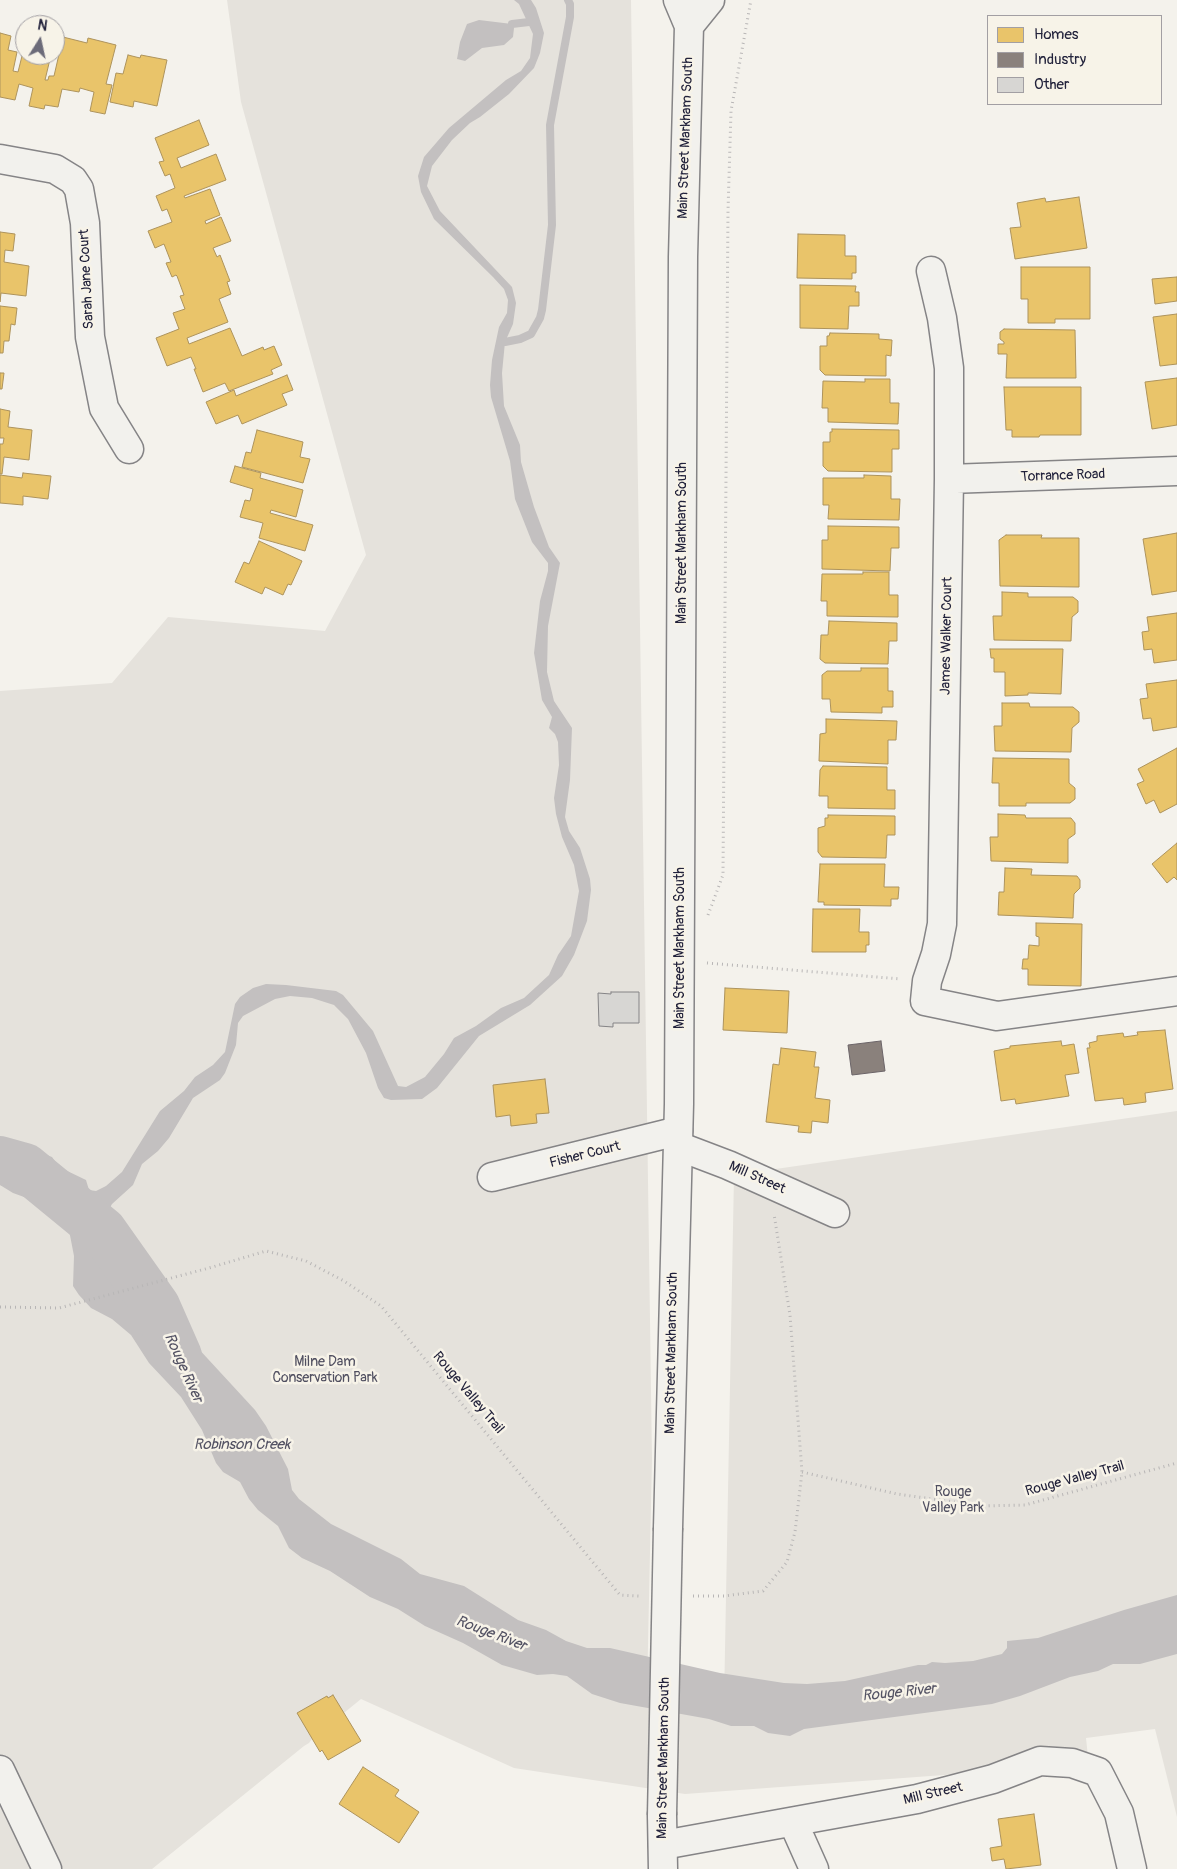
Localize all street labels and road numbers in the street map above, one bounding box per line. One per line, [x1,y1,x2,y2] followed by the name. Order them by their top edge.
[675,57,697,219] street label: Main Street Markham South
[76,228,98,330] street label: Sarah Jane Court
[674,462,690,624] street label: Main Street Markham South
[1020,466,1106,486] street label: Torrance Road
[938,577,956,695] street label: James Walker Court
[672,867,688,1029] street label: Main Street Markham South
[548,1138,622,1172] street label: Fisher Court
[726,1158,788,1198] street label: Mill Street
[662,1272,682,1434] street label: Main Street Markham South
[429,1349,507,1437] street label: Rouge Valley Trail
[1024,1458,1126,1500] street label: Rouge Valley Trail
[654,1677,674,1839] street label: Main Street Markham South
[902,1779,964,1809] street label: Mill Street

